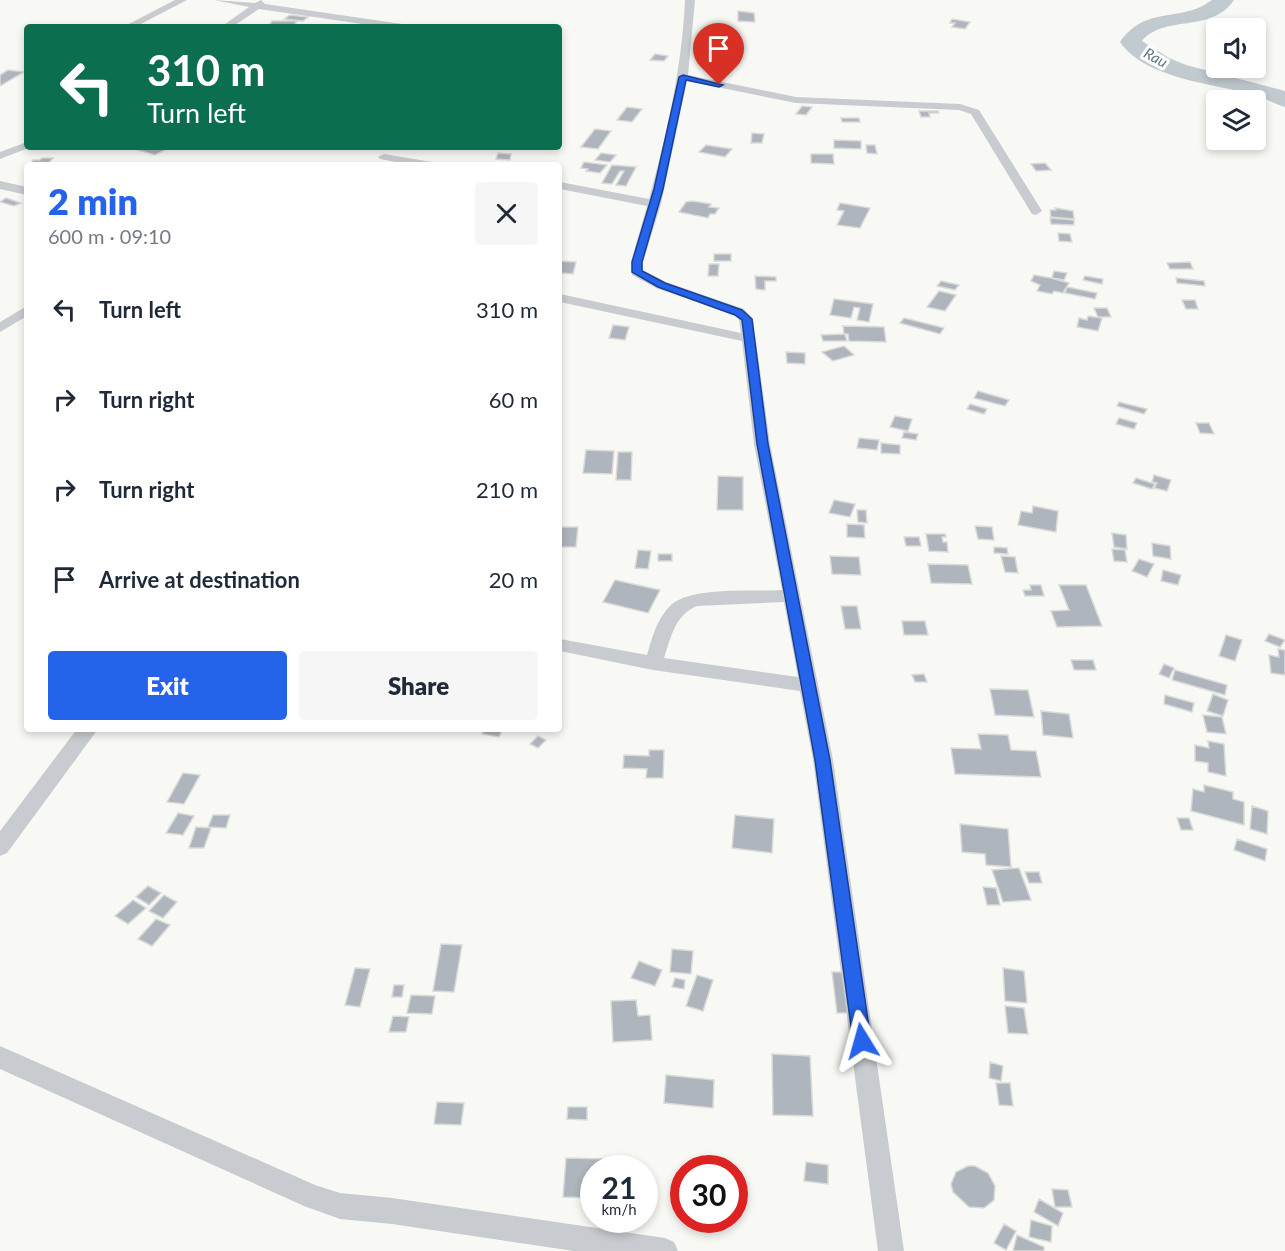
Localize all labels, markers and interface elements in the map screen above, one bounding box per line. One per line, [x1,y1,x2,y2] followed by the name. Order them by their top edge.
[1206,18,1266,150] map controls
[1206,18,1266,78] button: sound
[693,23,744,85] pin
[702,32,735,65] icon: arrive
[1141,43,1171,71] water label: Rau
[147,45,265,95] text: 310 m
[48,48,126,126] icon: left
[1206,90,1266,150] button: layers
[147,96,246,129] text: Turn left
[48,179,138,223] text: 2 min
[475,182,538,245] button: close
[48,224,171,248] text: 600 m · 09:10
[48,293,81,326] icon: left
[99,296,181,323] text: Turn left
[476,296,538,323] text: 310 m
[48,383,81,416] icon: right
[99,386,194,413] text: Turn right
[489,386,538,413] text: 60 m
[48,473,81,506] icon: right
[99,476,194,503] text: Turn right
[476,476,538,503] text: 210 m
[48,563,81,596] icon: arrive
[99,566,300,593] text: Arrive at destination
[489,566,538,593] text: 20 m
[48,651,287,720] button: Exit
[299,651,538,720] button: Share
[830,1009,894,1073] position arrow
[670,1155,748,1233] speed limit sign: 30
[602,1169,636,1205] text: 21
[601,1200,637,1218] text: km/h

